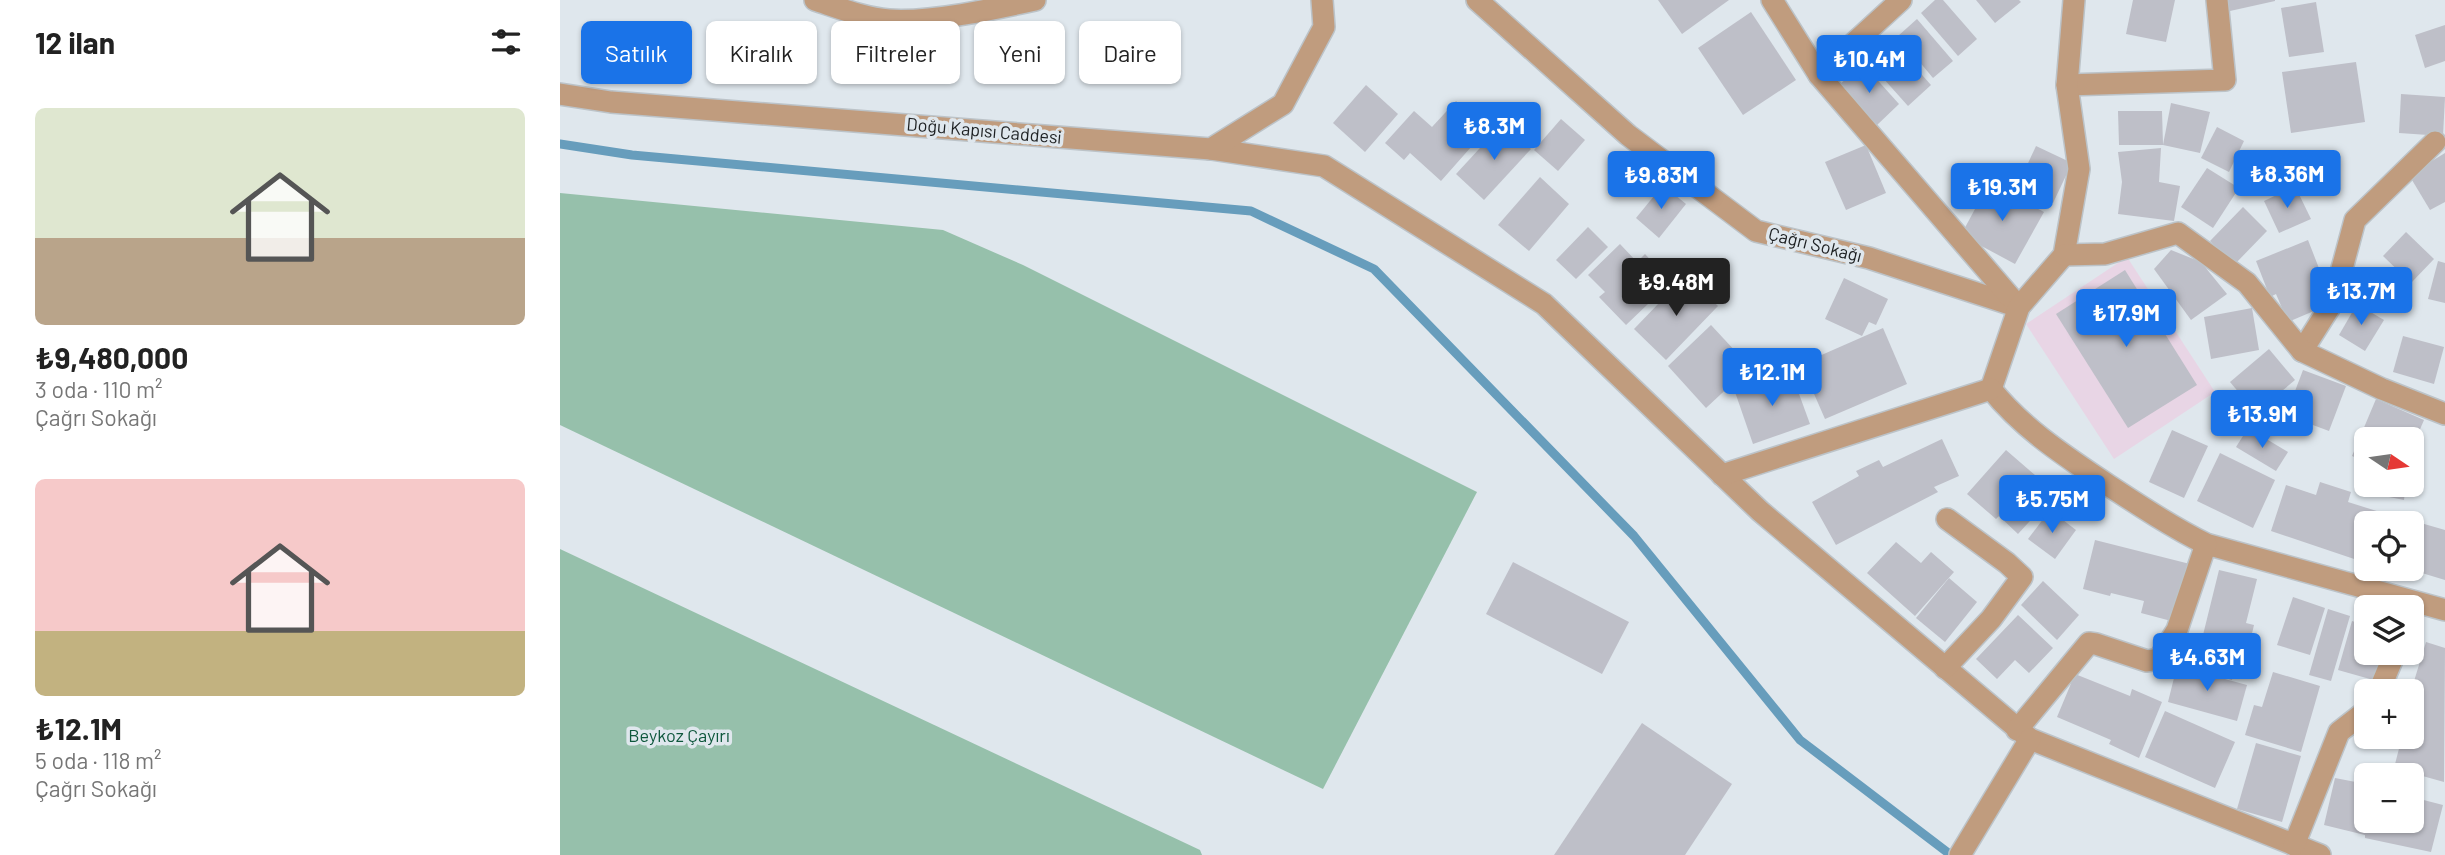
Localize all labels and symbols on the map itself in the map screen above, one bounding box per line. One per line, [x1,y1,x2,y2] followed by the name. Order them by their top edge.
[1812,36,1926,95] pin: ₺10.4M
[1445,102,1543,162] pin: ₺8.3M
[906,112,1062,148] street label: Doğu Kapısı Caddesi
[2230,150,2344,210] pin: ₺8.36M
[1604,152,1718,211] pin: ₺9.83M
[1945,164,2059,223] pin: ₺19.3M
[1766,222,1864,266] street label: Çağrı Sokağı
[1619,258,1733,318] pin: ₺9.48M
[2304,268,2418,327] pin: ₺13.7M
[2069,290,2183,349] pin: ₺17.9M
[1715,348,1829,408] pin: ₺12.1M
[2205,391,2319,450] pin: ₺13.9M
[2354,427,2424,497] north arrow
[1995,476,2109,535] pin: ₺5.75M
[2150,634,2264,693] pin: ₺4.63M
[628,724,730,746] park label: Beykoz Çayırı

